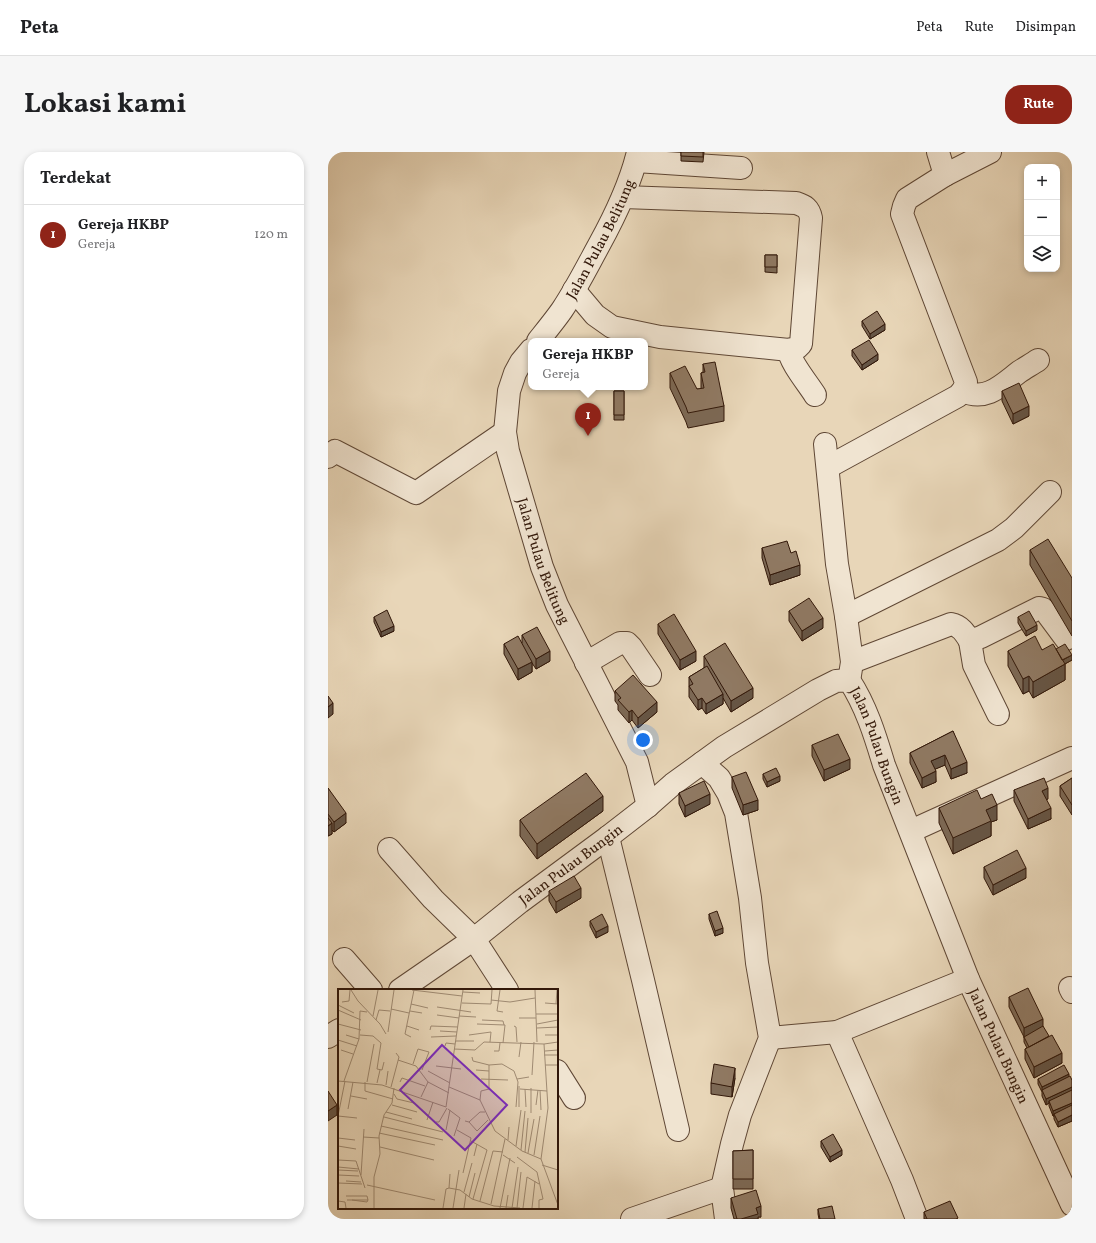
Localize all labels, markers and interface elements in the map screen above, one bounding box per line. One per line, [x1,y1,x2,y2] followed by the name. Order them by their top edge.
[20,15,59,41] text: Peta
[916,18,943,37] text: Peta
[965,18,994,37] text: Rute
[1016,18,1076,37] text: Disimpan
[24,85,186,124] text: Lokasi kami
[1005,85,1072,124] button: Rute
[1024,164,1060,272] map controls
[1024,164,1060,200] button: +
[40,167,111,190] text: Terdekat
[562,176,641,304] street label: Jalan Pulau Belitung
[1024,200,1060,236] button: −
[78,215,169,236] text: Gereja HKBP
[50,226,56,244] text: 1
[254,226,288,244] text: 120 m
[78,236,115,254] text: Gereja
[1024,236,1060,272] button: layers
[528,338,648,390] popup
[542,345,634,366] text: Gereja HKBP
[542,366,580,384] text: Gereja
[575,403,601,436] pin: 1
[510,495,574,629] street label: Jalan Pulau Belitung
[843,683,908,808] street label: Jalan Pulau Bungin
[633,730,653,750] your location
[515,820,628,911] street label: Jalan Pulau Bungin
[962,985,1033,1108] street label: Jalan Pulau Bungin
[338,989,558,1209] inset map

